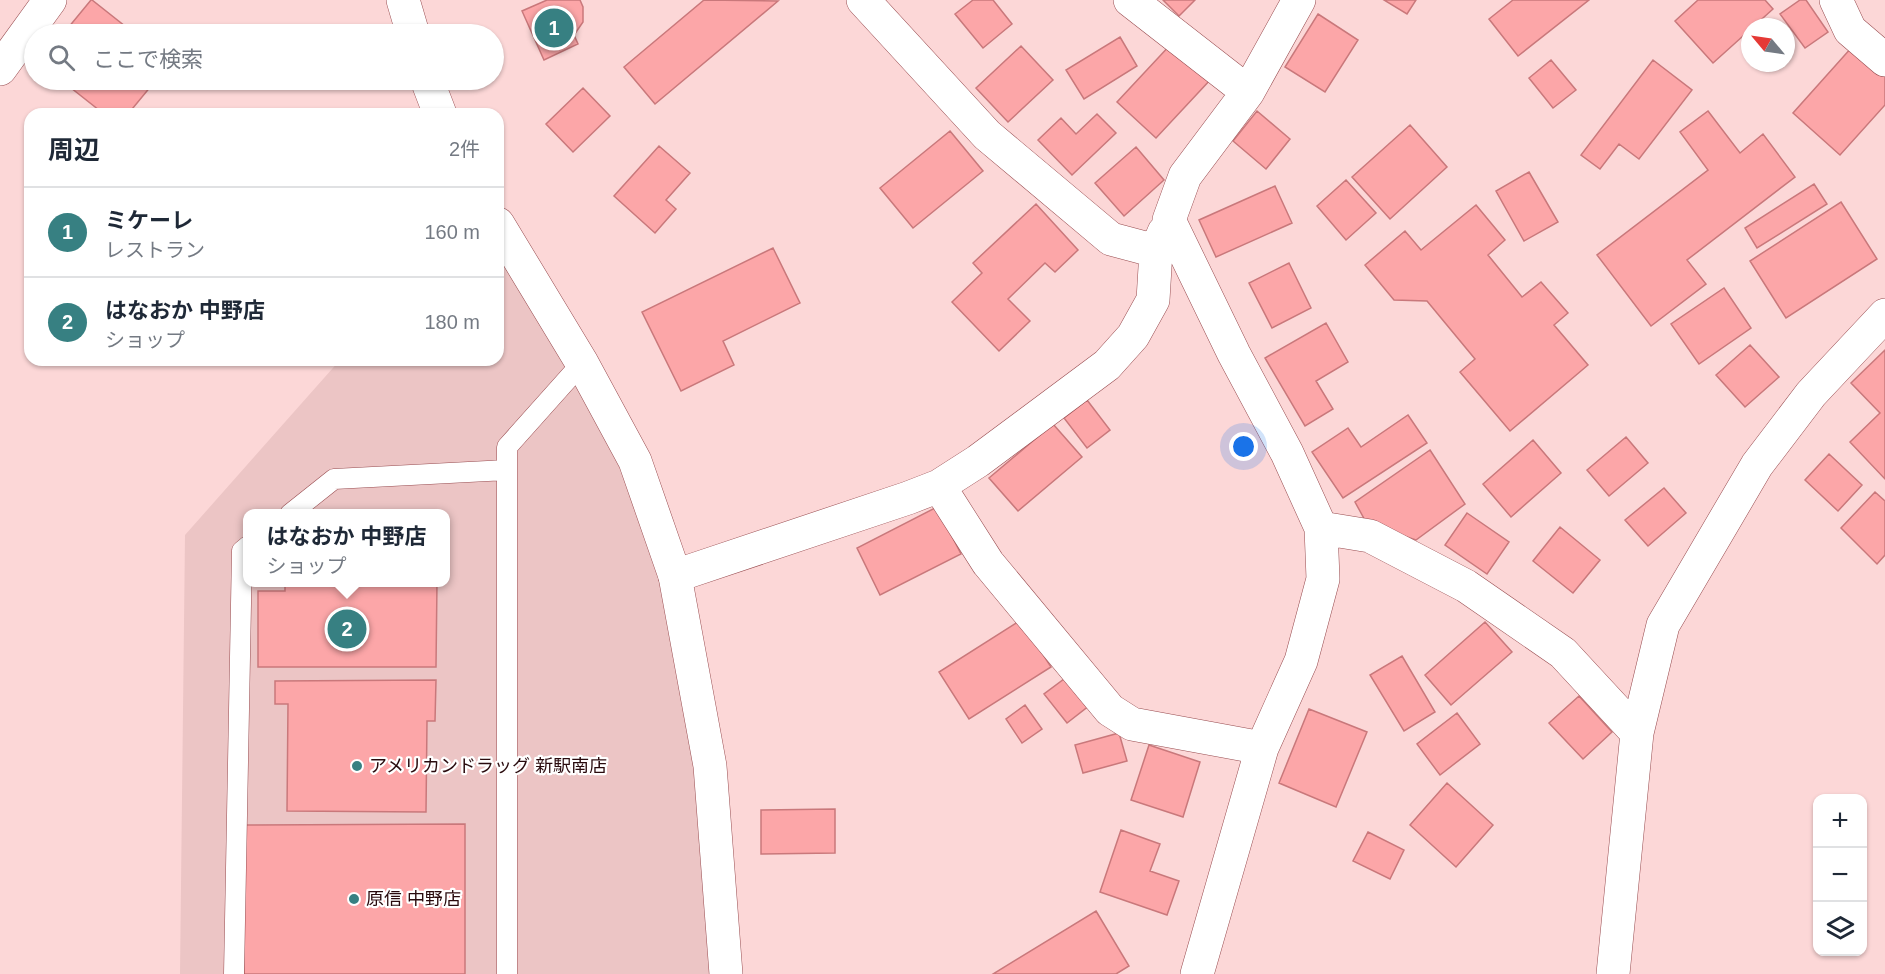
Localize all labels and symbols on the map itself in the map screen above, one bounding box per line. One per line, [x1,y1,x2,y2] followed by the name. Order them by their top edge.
[534,6,574,51] pin: 1
[1741,18,1795,72] north arrow
[1229,432,1258,461] your location
[328,606,366,652] pin: 2
[369,756,607,776] place label: アメリカンドラッグ 新駅南店
[350,759,364,773] marker: アメリカンドラッグ 新駅南店
[366,889,461,909] place label: 原信 中野店
[347,892,361,906] marker: 原信 中野店

